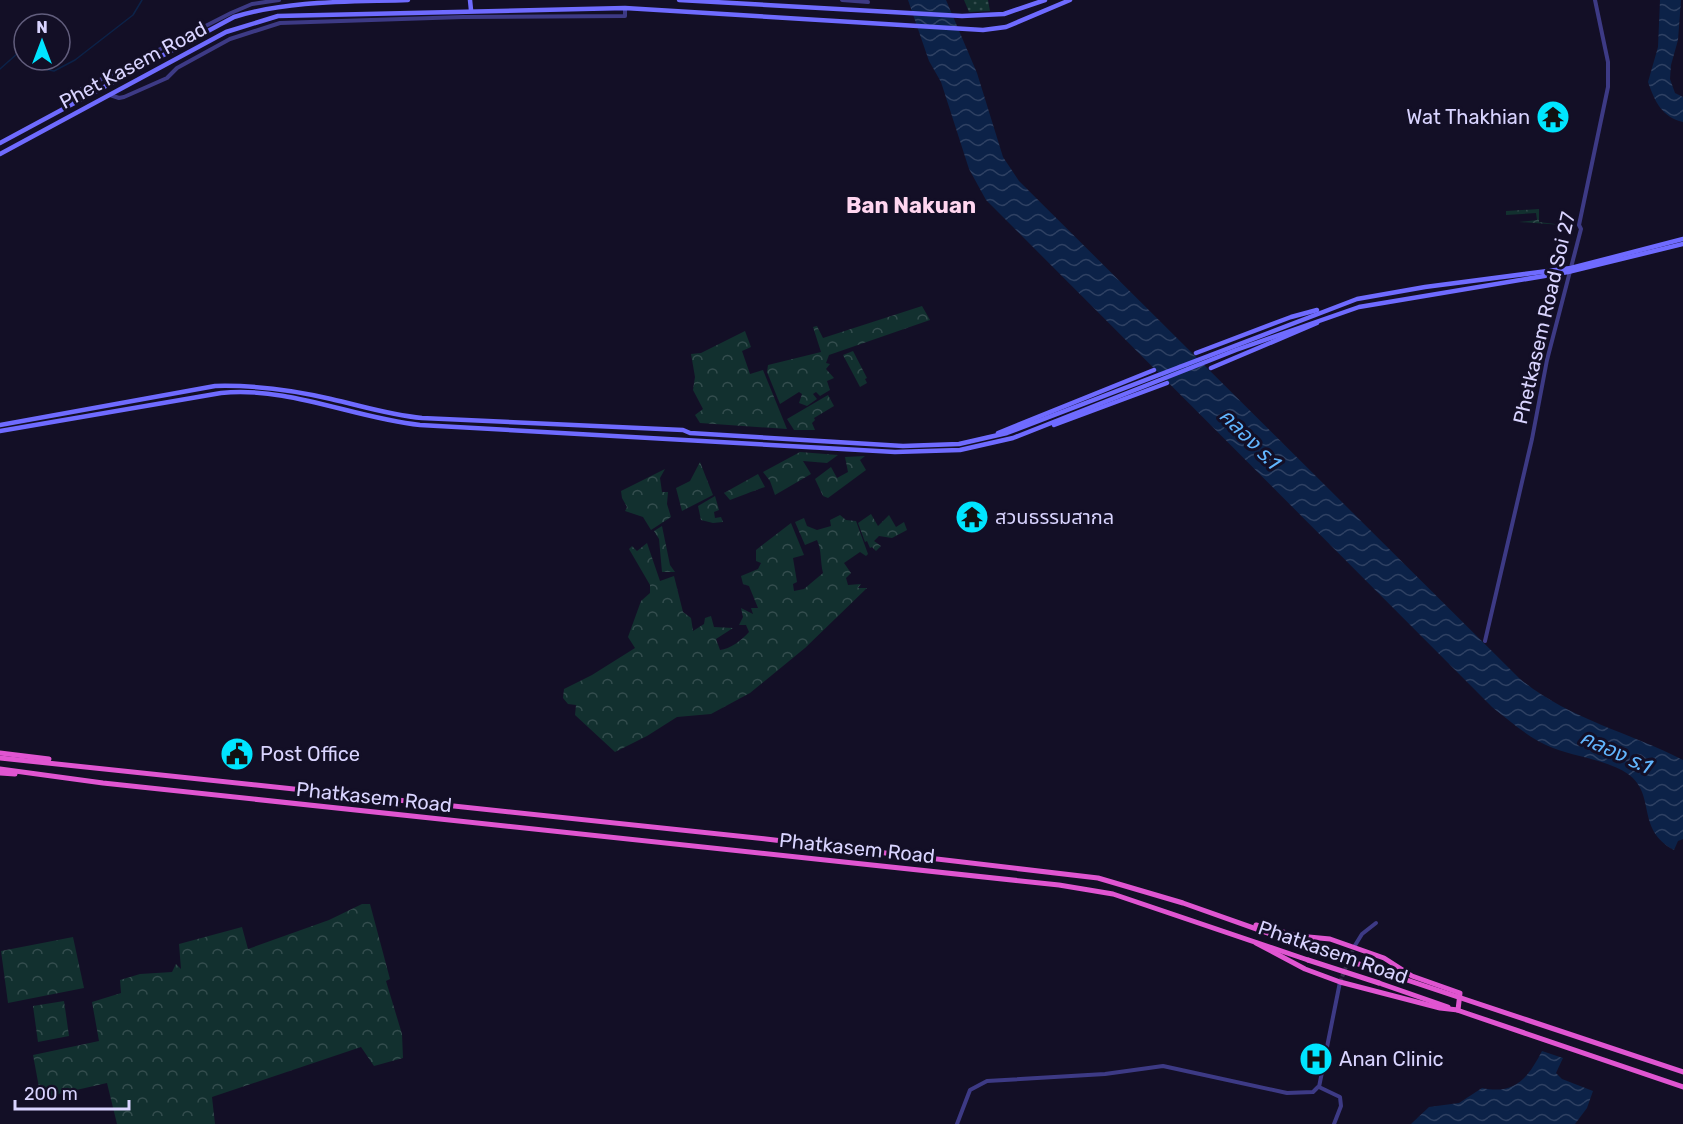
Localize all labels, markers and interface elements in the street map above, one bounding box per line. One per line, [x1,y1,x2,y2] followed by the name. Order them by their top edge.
[12,12,72,72] north arrow
[55,16,211,114] street label: Phet Kasem Road
[36,18,48,37] text: N
[1535,99,1571,135] temple icon: Wat Thakhian
[1406,105,1530,129] place label: Wat Thakhian
[846,192,976,219] district label: Ban Nakuan
[1508,209,1580,427] street label: Phetkasem Road Soi 27
[1214,403,1287,475] water label: คลอง ร.1
[954,499,990,535] temple icon: สวนธรรมสากล
[995,505,1114,529] place label: สวนธรรมสากล
[1576,724,1657,779] water label: คลอง ร.1
[219,736,255,772] public building icon: Post Office
[260,742,360,766] place label: Post Office
[295,777,453,817] street label: Phatkasem Road
[778,828,936,868] street label: Phatkasem Road
[1255,915,1411,989] street label: Phatkasem Road
[1298,1041,1334,1077] hospital icon: Anan Clinic
[1339,1047,1444,1071] place label: Anan Clinic
[15,1073,129,1111] scale bar
[24,1083,78,1105] text: 200 m

